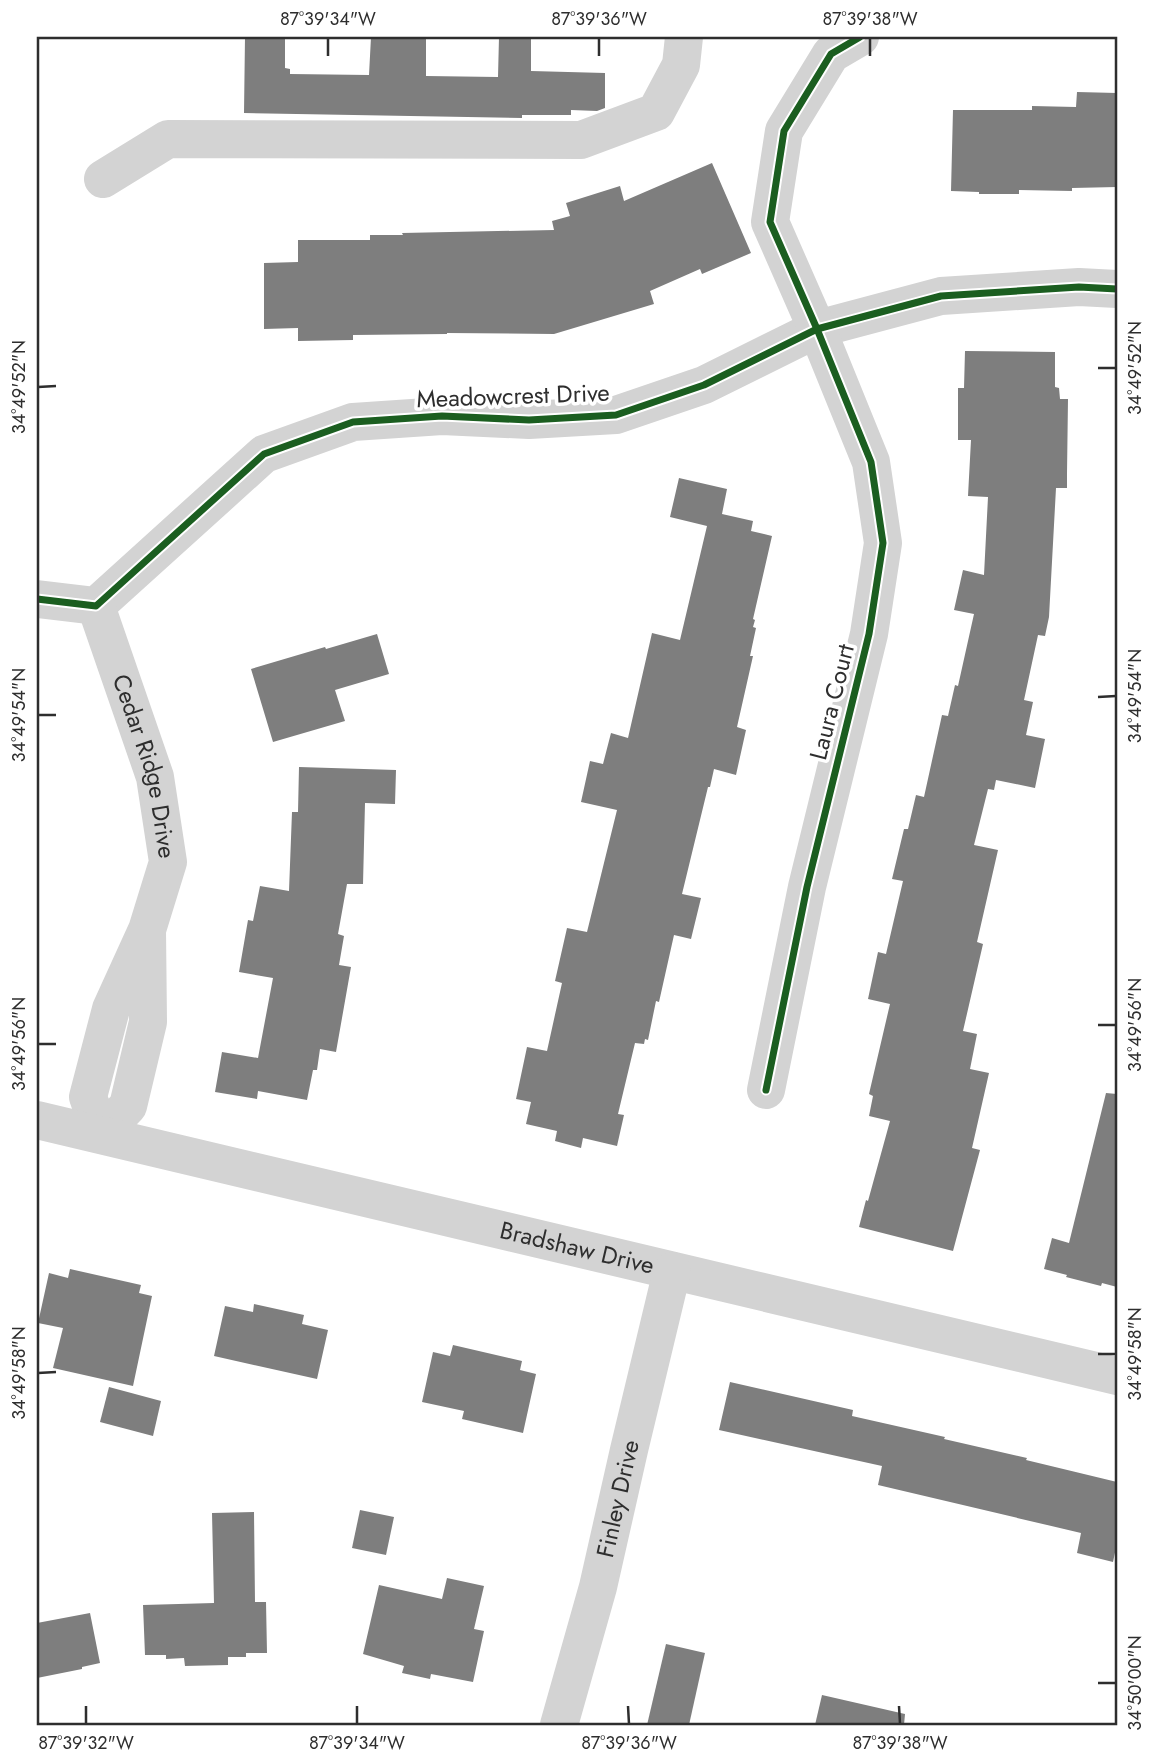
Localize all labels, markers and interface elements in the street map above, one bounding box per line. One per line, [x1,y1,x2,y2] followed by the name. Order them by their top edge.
[280,6,376,32] text: 87°39'34"W
[551,6,647,32] text: 87°39'36"W
[822,6,918,32] text: 87°39'38"W
[1122,321,1148,415] text: 34°49'52"N
[6,340,32,434] text: 34°49'52"N
[416,375,610,416] street label: Meadowcrest Drive
[800,640,863,763] street label: Laura Court
[1122,649,1148,743] text: 34°49'54"N
[6,668,32,762] text: 34°49'54"N
[104,669,185,861] street label: Cedar Ridge Drive
[1122,978,1148,1072] text: 34°49'56"N
[6,997,32,1091] text: 34°49'56"N
[496,1212,658,1283] street label: Bradshaw Drive
[1122,1307,1148,1401] text: 34°49'58"N
[6,1326,32,1420] text: 34°49'58"N
[587,1436,648,1561] street label: Finley Drive
[1122,1635,1148,1731] text: 34°50'00"N
[38,1730,134,1756] text: 87°39'32"W
[309,1730,405,1756] text: 87°39'34"W
[581,1730,677,1756] text: 87°39'36"W
[852,1730,948,1756] text: 87°39'38"W

